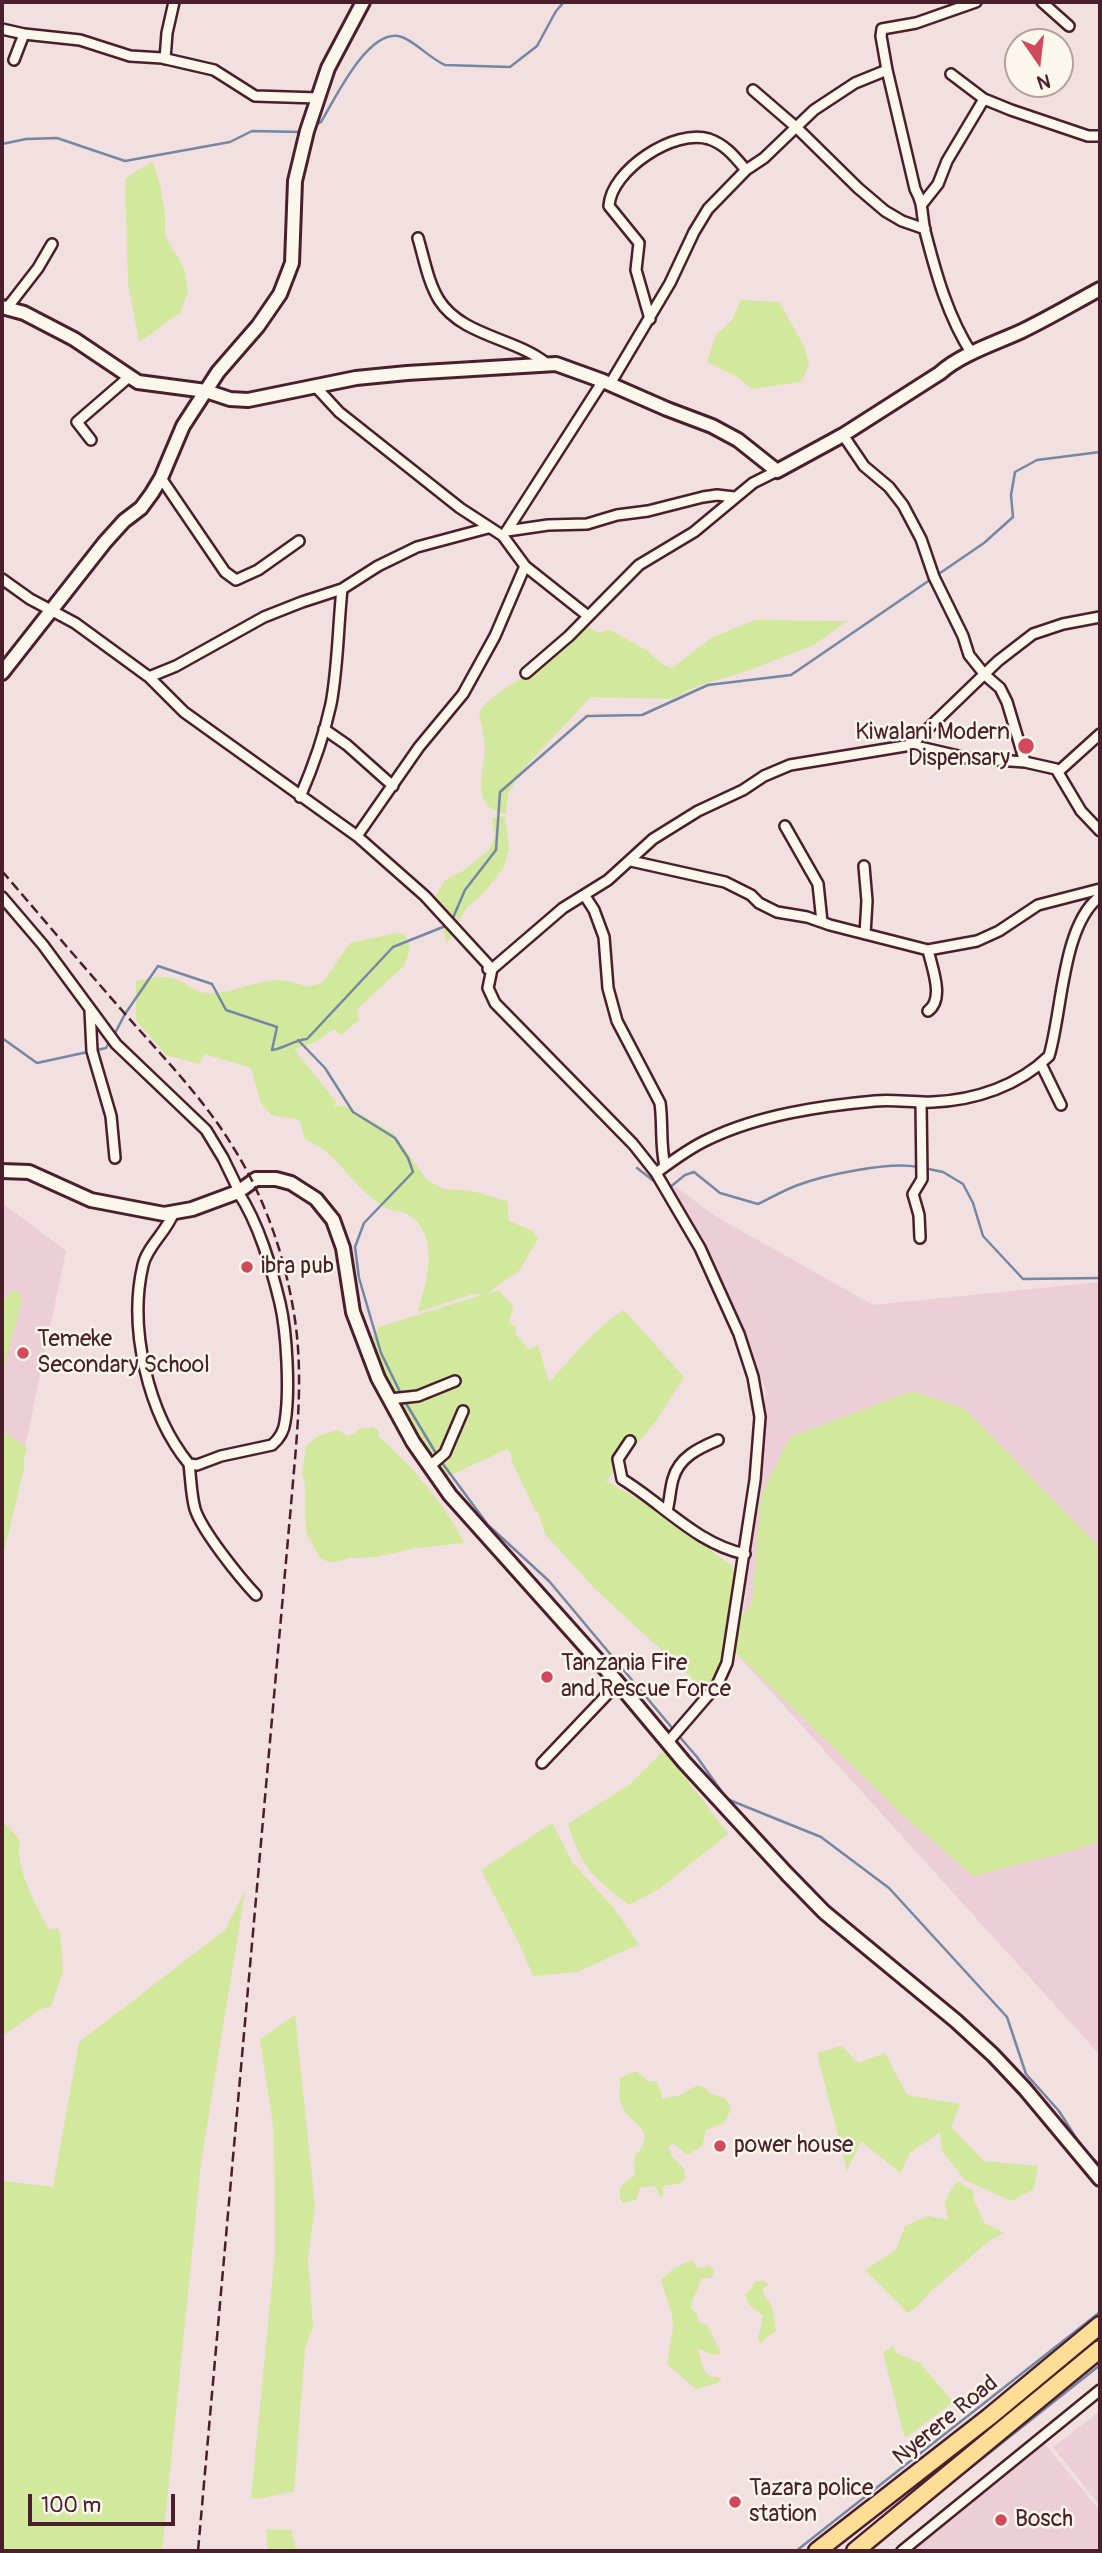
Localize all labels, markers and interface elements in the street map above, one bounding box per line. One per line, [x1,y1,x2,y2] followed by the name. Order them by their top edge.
[1004,28,1074,98] north arrow
[1034,68,1053,95] text: N
[855,719,1010,773] place label: Kiwalani Modern Dispensary
[1016,736,1036,756] marker: Kiwalani Modern Dispensary
[261,1253,334,1281] place label: ibra pub
[239,1259,255,1275] marker: ibra pub
[37,1326,210,1380] place label: Temeke Secondary School
[15,1345,31,1361] marker: Temeke Secondary School
[561,1650,731,1704] place label: Tanzania Fire and Rescue Force
[539,1669,555,1685] marker: Tanzania Fire and Rescue Force
[734,2132,853,2160] place label: power house
[712,2138,728,2154] marker: power house
[888,2370,1004,2472] street label: Nyerere Road
[749,2475,873,2529] place label: Tazara police station
[32,2480,178,2524] scale bar
[41,2492,101,2519] text: 100 m
[727,2494,743,2510] marker: Tazara police station
[1015,2506,1073,2534] place label: Bosch
[993,2512,1009,2528] marker: Bosch

